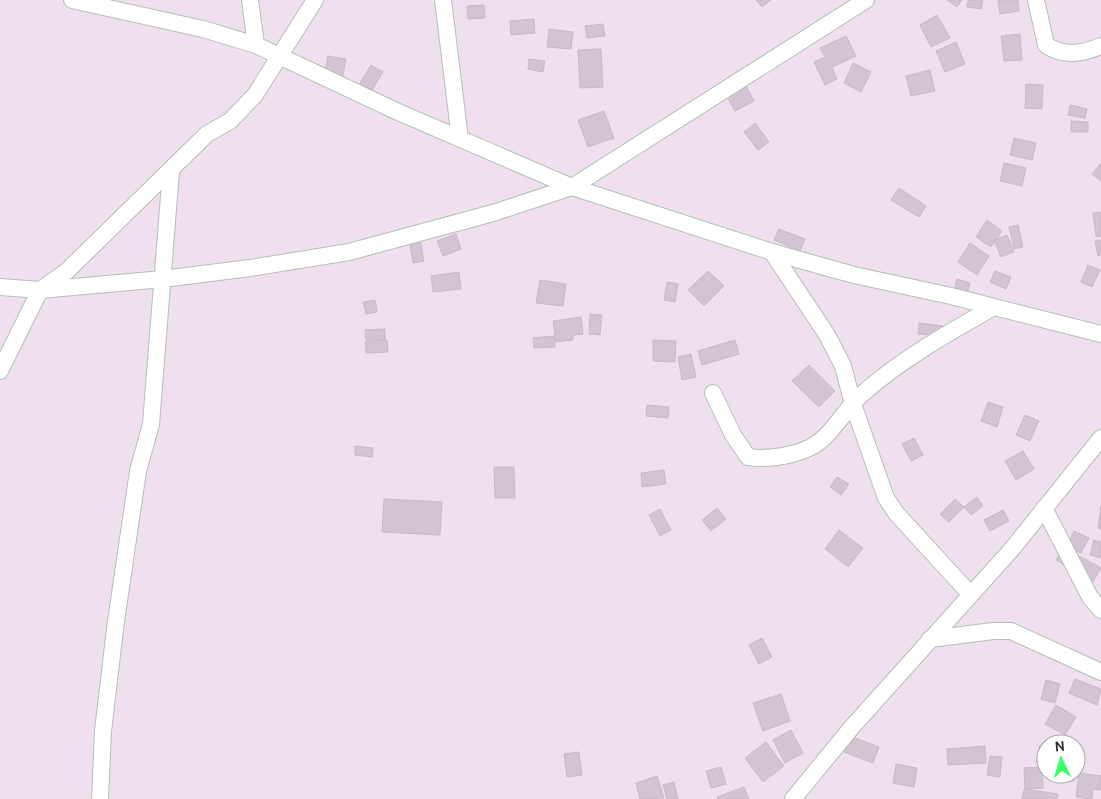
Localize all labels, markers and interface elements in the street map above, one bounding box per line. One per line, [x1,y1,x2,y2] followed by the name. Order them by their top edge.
[1036,734,1086,784] north arrow
[1054,737,1066,755] text: N

